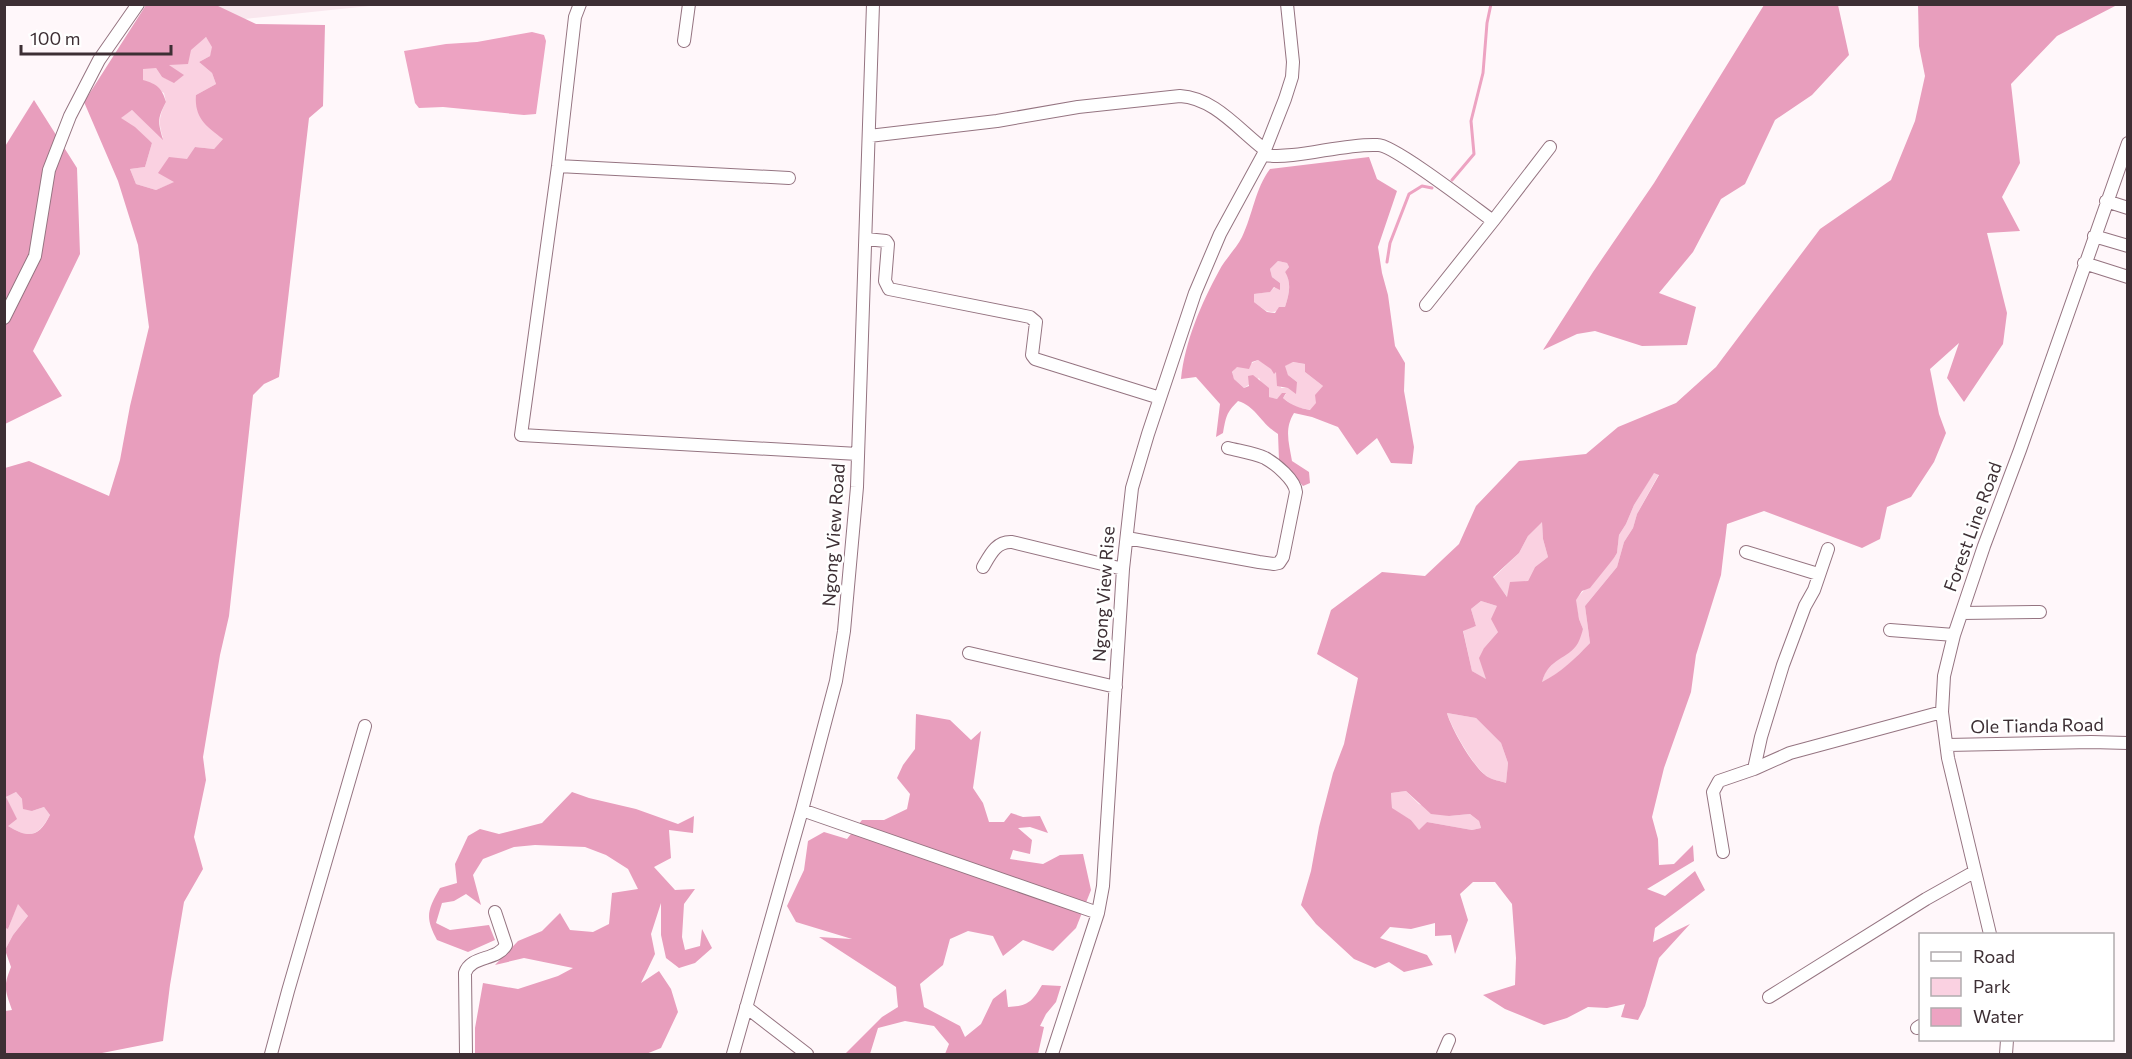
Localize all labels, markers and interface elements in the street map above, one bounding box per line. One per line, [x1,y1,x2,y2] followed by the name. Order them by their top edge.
[21,18,171,56] scale bar
[30,27,80,49] text: 100 m
[1938,459,2006,594] street label: Forest Line Road
[817,463,849,607] street label: Ngong View Road
[1087,525,1119,662] street label: Ngong View Rise
[1970,713,2104,737] street label: Ole Tianda Road
[1919,933,2114,1041] legend
[1973,945,2015,967] text: Road
[1973,975,2011,997] text: Park
[1973,1005,2024,1027] text: Water

